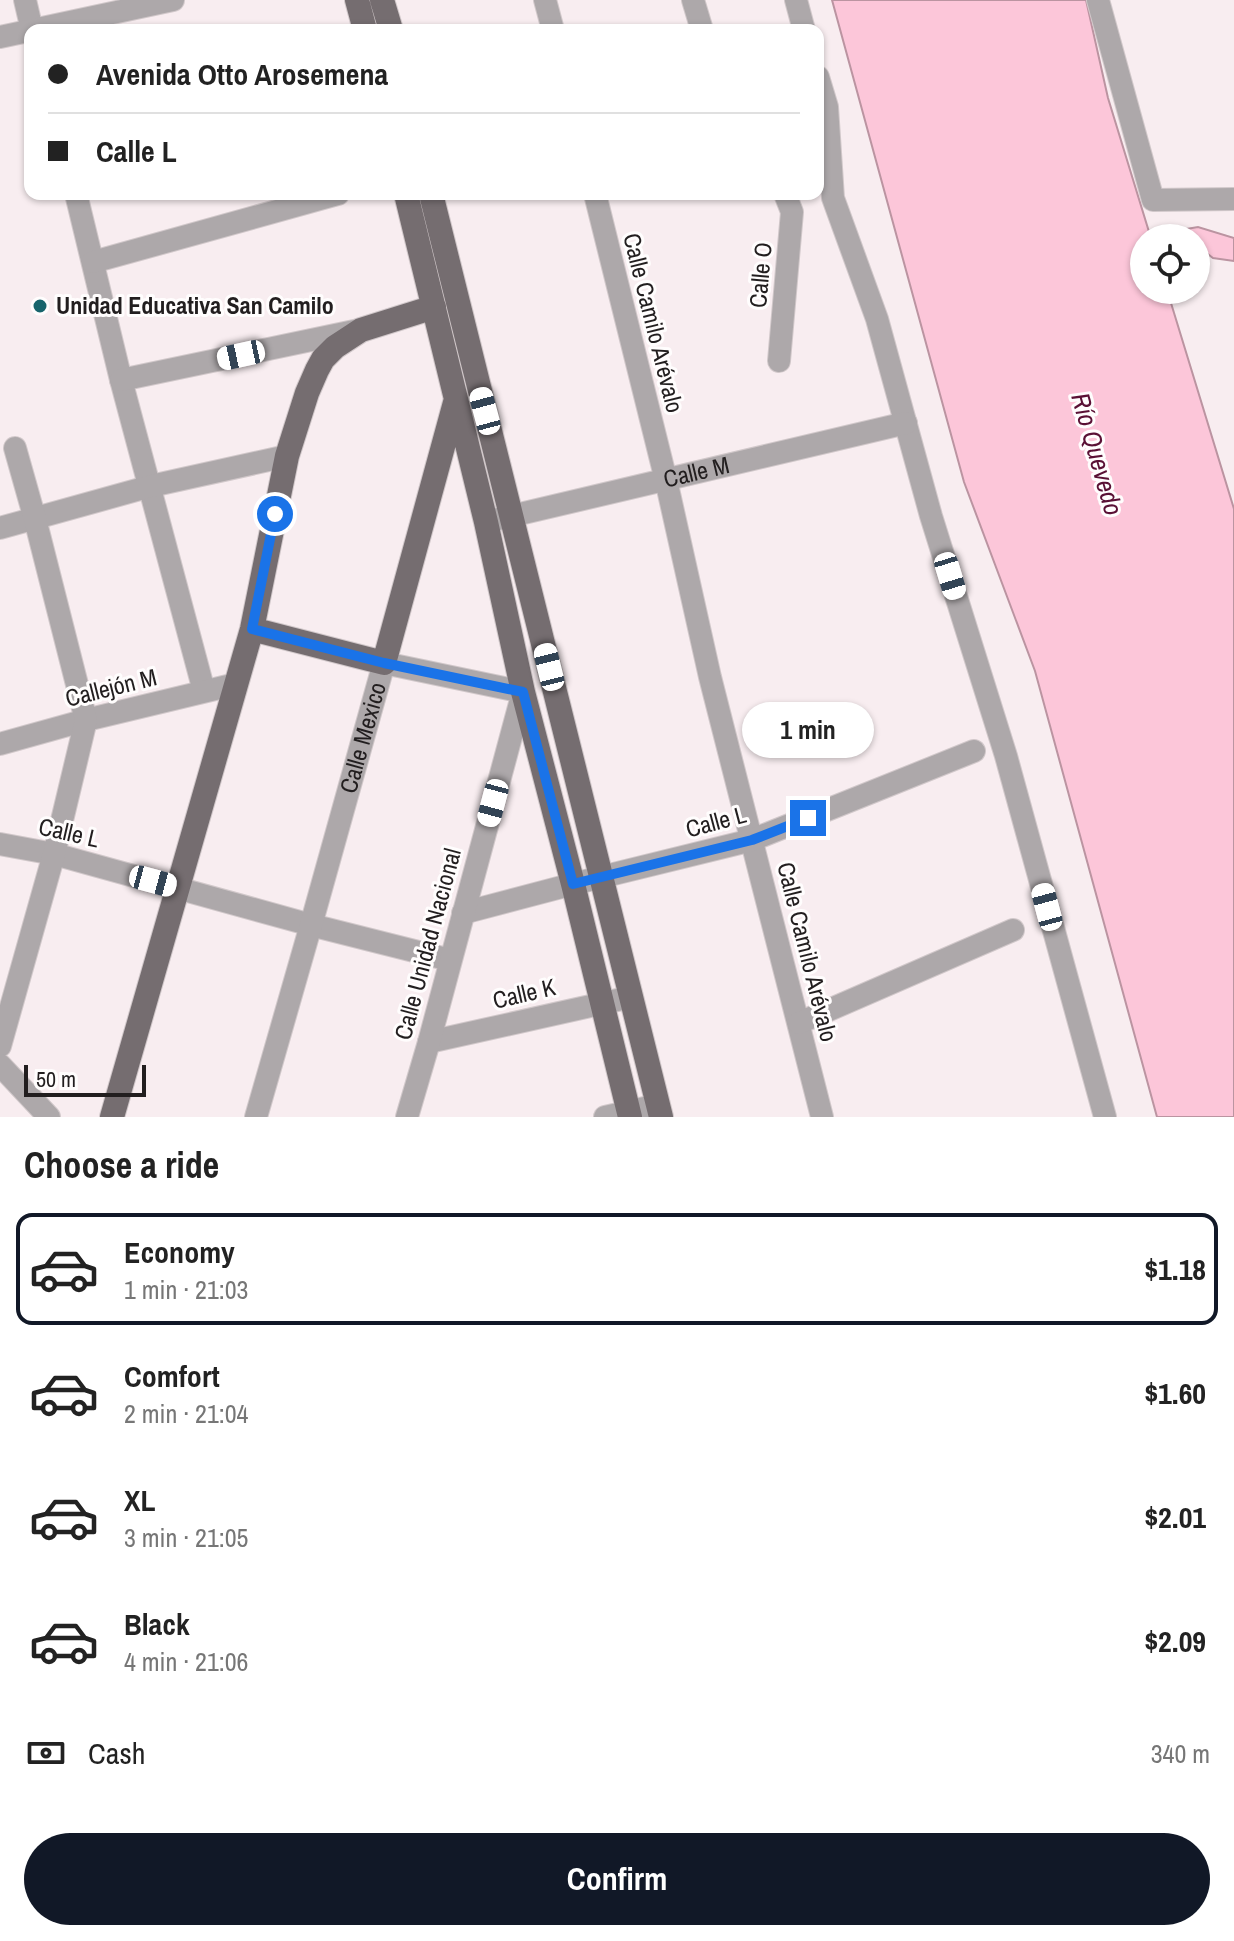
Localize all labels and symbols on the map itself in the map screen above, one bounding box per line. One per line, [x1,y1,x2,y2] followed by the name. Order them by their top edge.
[616,230,692,416] street label: Calle Camilo Arévalo
[741,241,779,309] street label: Calle O
[56,289,334,321] place label: Unidad Educativa San Camilo
[31,297,49,315] marker: Unidad Educativa San Camilo
[215,338,267,372] car
[467,385,503,437] car
[1063,389,1132,519] water label: Río Quevedo
[660,448,732,495] street label: Calle M
[257,496,293,532] route start
[932,550,968,602] car
[532,641,566,693] car
[62,660,160,714] street label: Callejón M
[331,678,393,797] street label: Calle Mexico
[742,702,874,758] callout: 1 min
[475,777,511,829] car
[682,798,750,844] street label: Calle L
[790,800,826,836] route end
[36,810,103,855] street label: Calle L
[386,845,468,1043] street label: Calle Unidad Nacional
[770,859,846,1045] street label: Calle Camilo Arévalo
[127,863,179,899] car
[1029,881,1065,933] car
[489,970,558,1016] street label: Calle K
[24,1061,146,1097] scale bar

